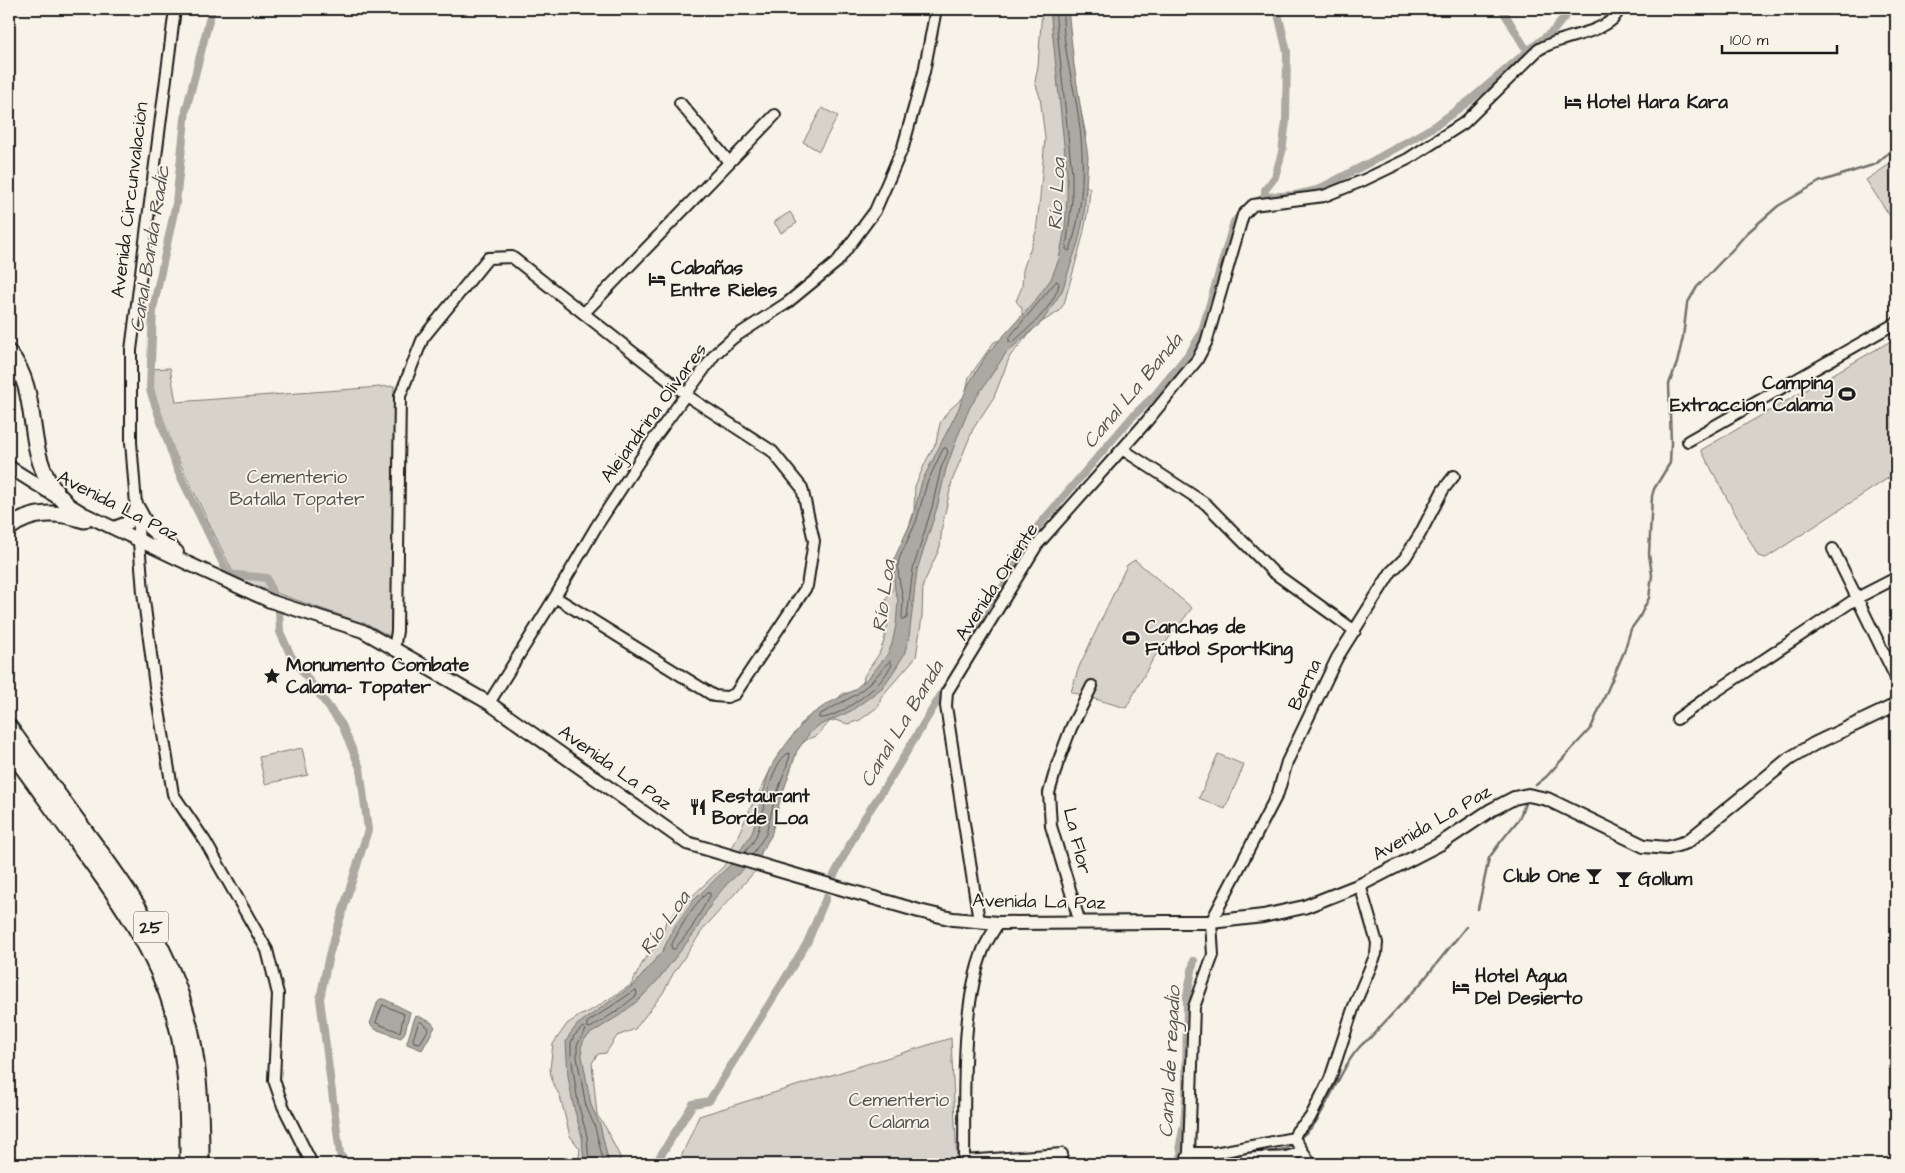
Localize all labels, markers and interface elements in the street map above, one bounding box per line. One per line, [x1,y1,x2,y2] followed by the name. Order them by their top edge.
[1722,22,1838,54] scale bar
[1730,30,1769,51] text: 100 m
[1587,89,1728,116] place label: Hotel Hara Kara
[1563,92,1583,112] hotel icon: Hotel Hara Kara
[105,101,155,299] street label: Avenida Circunvalación
[1041,157,1073,231] water label: Río Loa
[123,163,177,335] water label: Canal Banda Radic
[671,255,778,304] place label: Cabañas Entre Rieles
[647,269,667,289] hotel icon: Cabañas Entre Rieles
[1076,327,1190,455] water label: Canal La Banda
[594,338,714,488] street label: Alejandrina Olivares
[1670,370,1833,419] place label: Camping Extraccion Calama
[1837,384,1857,404] sports icon: Camping Extraccion Calama
[52,464,184,549] street label: Avenida La Paz
[230,464,365,513] park label: Cementerio Batalla Topater
[949,518,1045,646] street label: Avenida Oriente
[865,558,903,634] water label: Río Loa
[1145,614,1293,664] place label: Canchas de Fútbol SportKing
[1121,628,1141,648] sports icon: Canchas de Fútbol SportKing
[286,652,470,701] place label: Monumento Combate Calama- Topater
[853,655,951,792] water label: Canal La Banda
[1281,655,1329,715] street label: Berna
[262,666,282,686] place icon: Monumento Combate Calama- Topater
[553,719,678,818] street label: Avenida La Paz
[1368,778,1497,868] street label: Avenida La Paz
[712,783,810,832] place label: Restaurant Borde Loa
[688,797,708,817] restaurant icon: Restaurant Borde Loa
[1056,805,1098,878] street label: La Flor
[1503,863,1581,890] place label: Club One
[1584,866,1604,886] bar icon: Club One
[1638,866,1693,893] place label: Gollum
[1614,869,1634,889] bar icon: Gollum
[633,885,698,960] water label: Río Loa
[972,887,1106,917] street label: Avenida La Paz
[134,912,168,942] road number: 25
[1475,963,1583,1012] place label: Hotel Agua Del Desierto
[1451,977,1471,997] hotel icon: Hotel Agua Del Desierto
[1152,984,1189,1138] water label: Canal de regadio
[849,1087,949,1136] park label: Cementerio Calama

